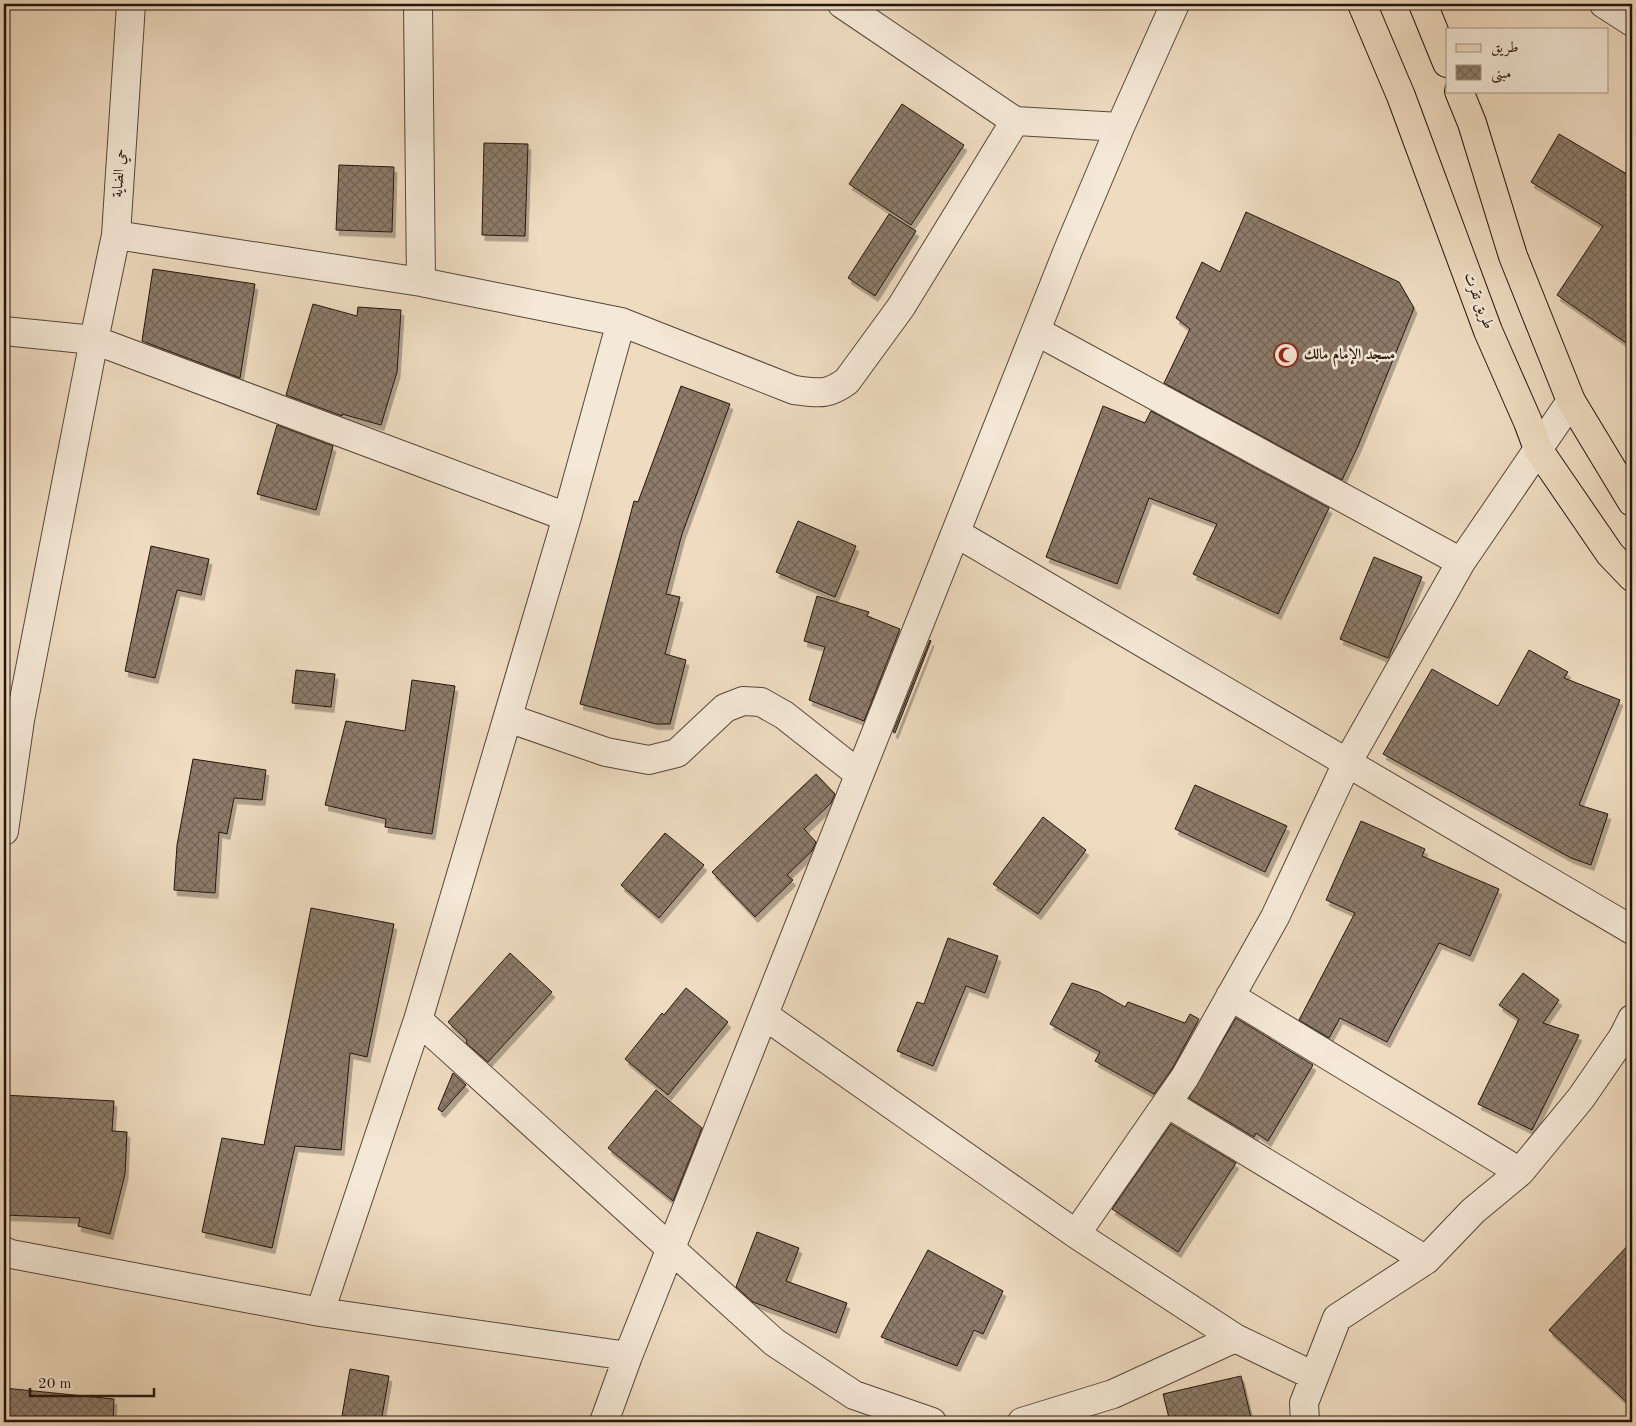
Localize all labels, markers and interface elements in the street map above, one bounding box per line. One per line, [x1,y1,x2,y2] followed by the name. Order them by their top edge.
[1446,28,1608,92] legend
[1491,41,1518,57] text: طريق
[1491,67,1511,84] text: مبنى
[111,148,132,198] street label: حي الضاية
[1459,271,1496,332] street label: طريق تقرت
[1273,342,1299,368] mosque icon: مسجد الإمام مالك
[1304,347,1395,367] place label: مسجد الإمام مالك
[30,1366,154,1398] scale bar
[38,1377,72,1392] text: 20 m

